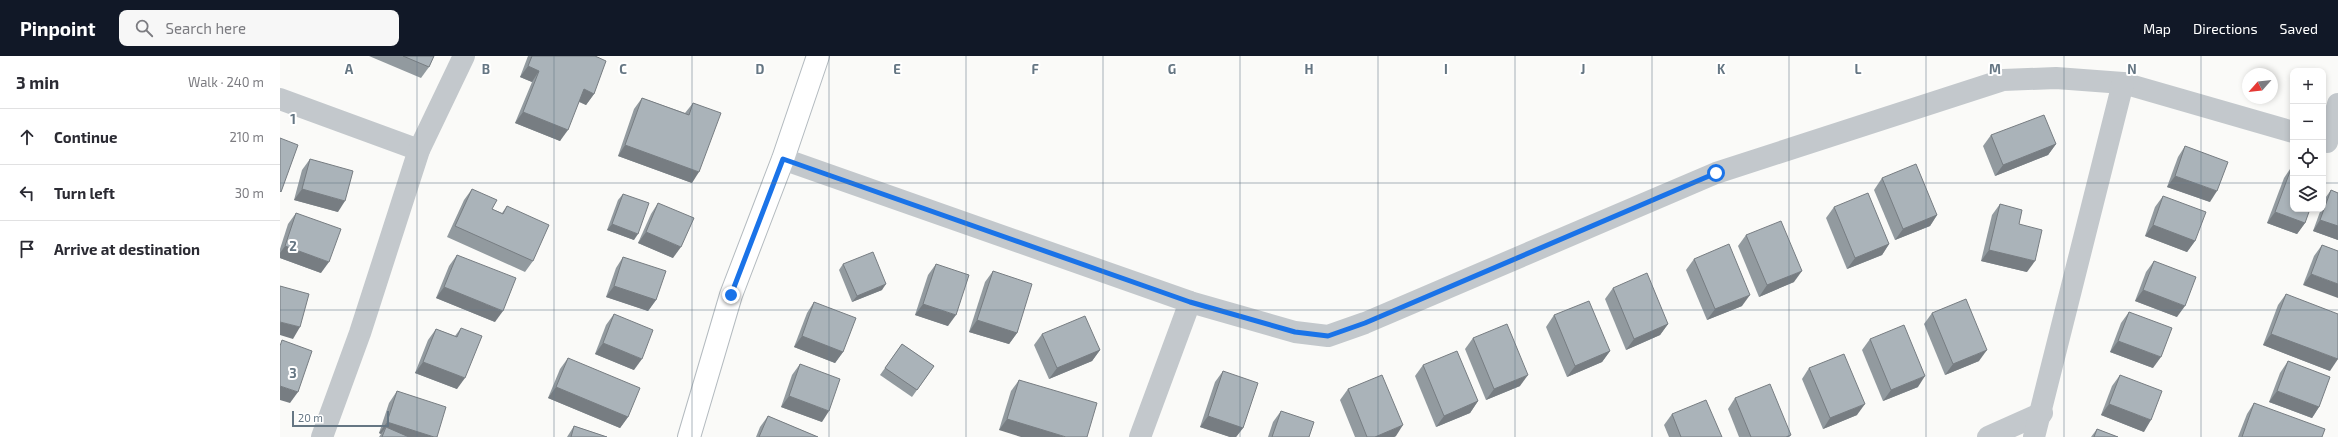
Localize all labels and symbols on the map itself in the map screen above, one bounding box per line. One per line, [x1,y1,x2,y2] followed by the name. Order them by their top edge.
[345,61,354,77] text: A
[482,61,490,77] text: B
[619,61,627,77] text: C
[756,61,765,77] text: D
[893,61,901,77] text: E
[1031,61,1039,77] text: F
[1168,61,1176,77] text: G
[1305,61,1314,77] text: H
[1444,61,1448,77] text: I
[1581,61,1585,77] text: J
[1717,61,1726,77] text: K
[1855,61,1862,77] text: L
[1989,61,2001,77] text: M
[2127,61,2137,77] text: N
[2242,68,2278,104] north arrow
[290,111,296,127] text: 1
[1707,164,1725,182] route start
[289,238,297,254] text: 2
[722,286,740,304] route end
[289,365,297,381] text: 3
[292,409,389,428] scale bar

